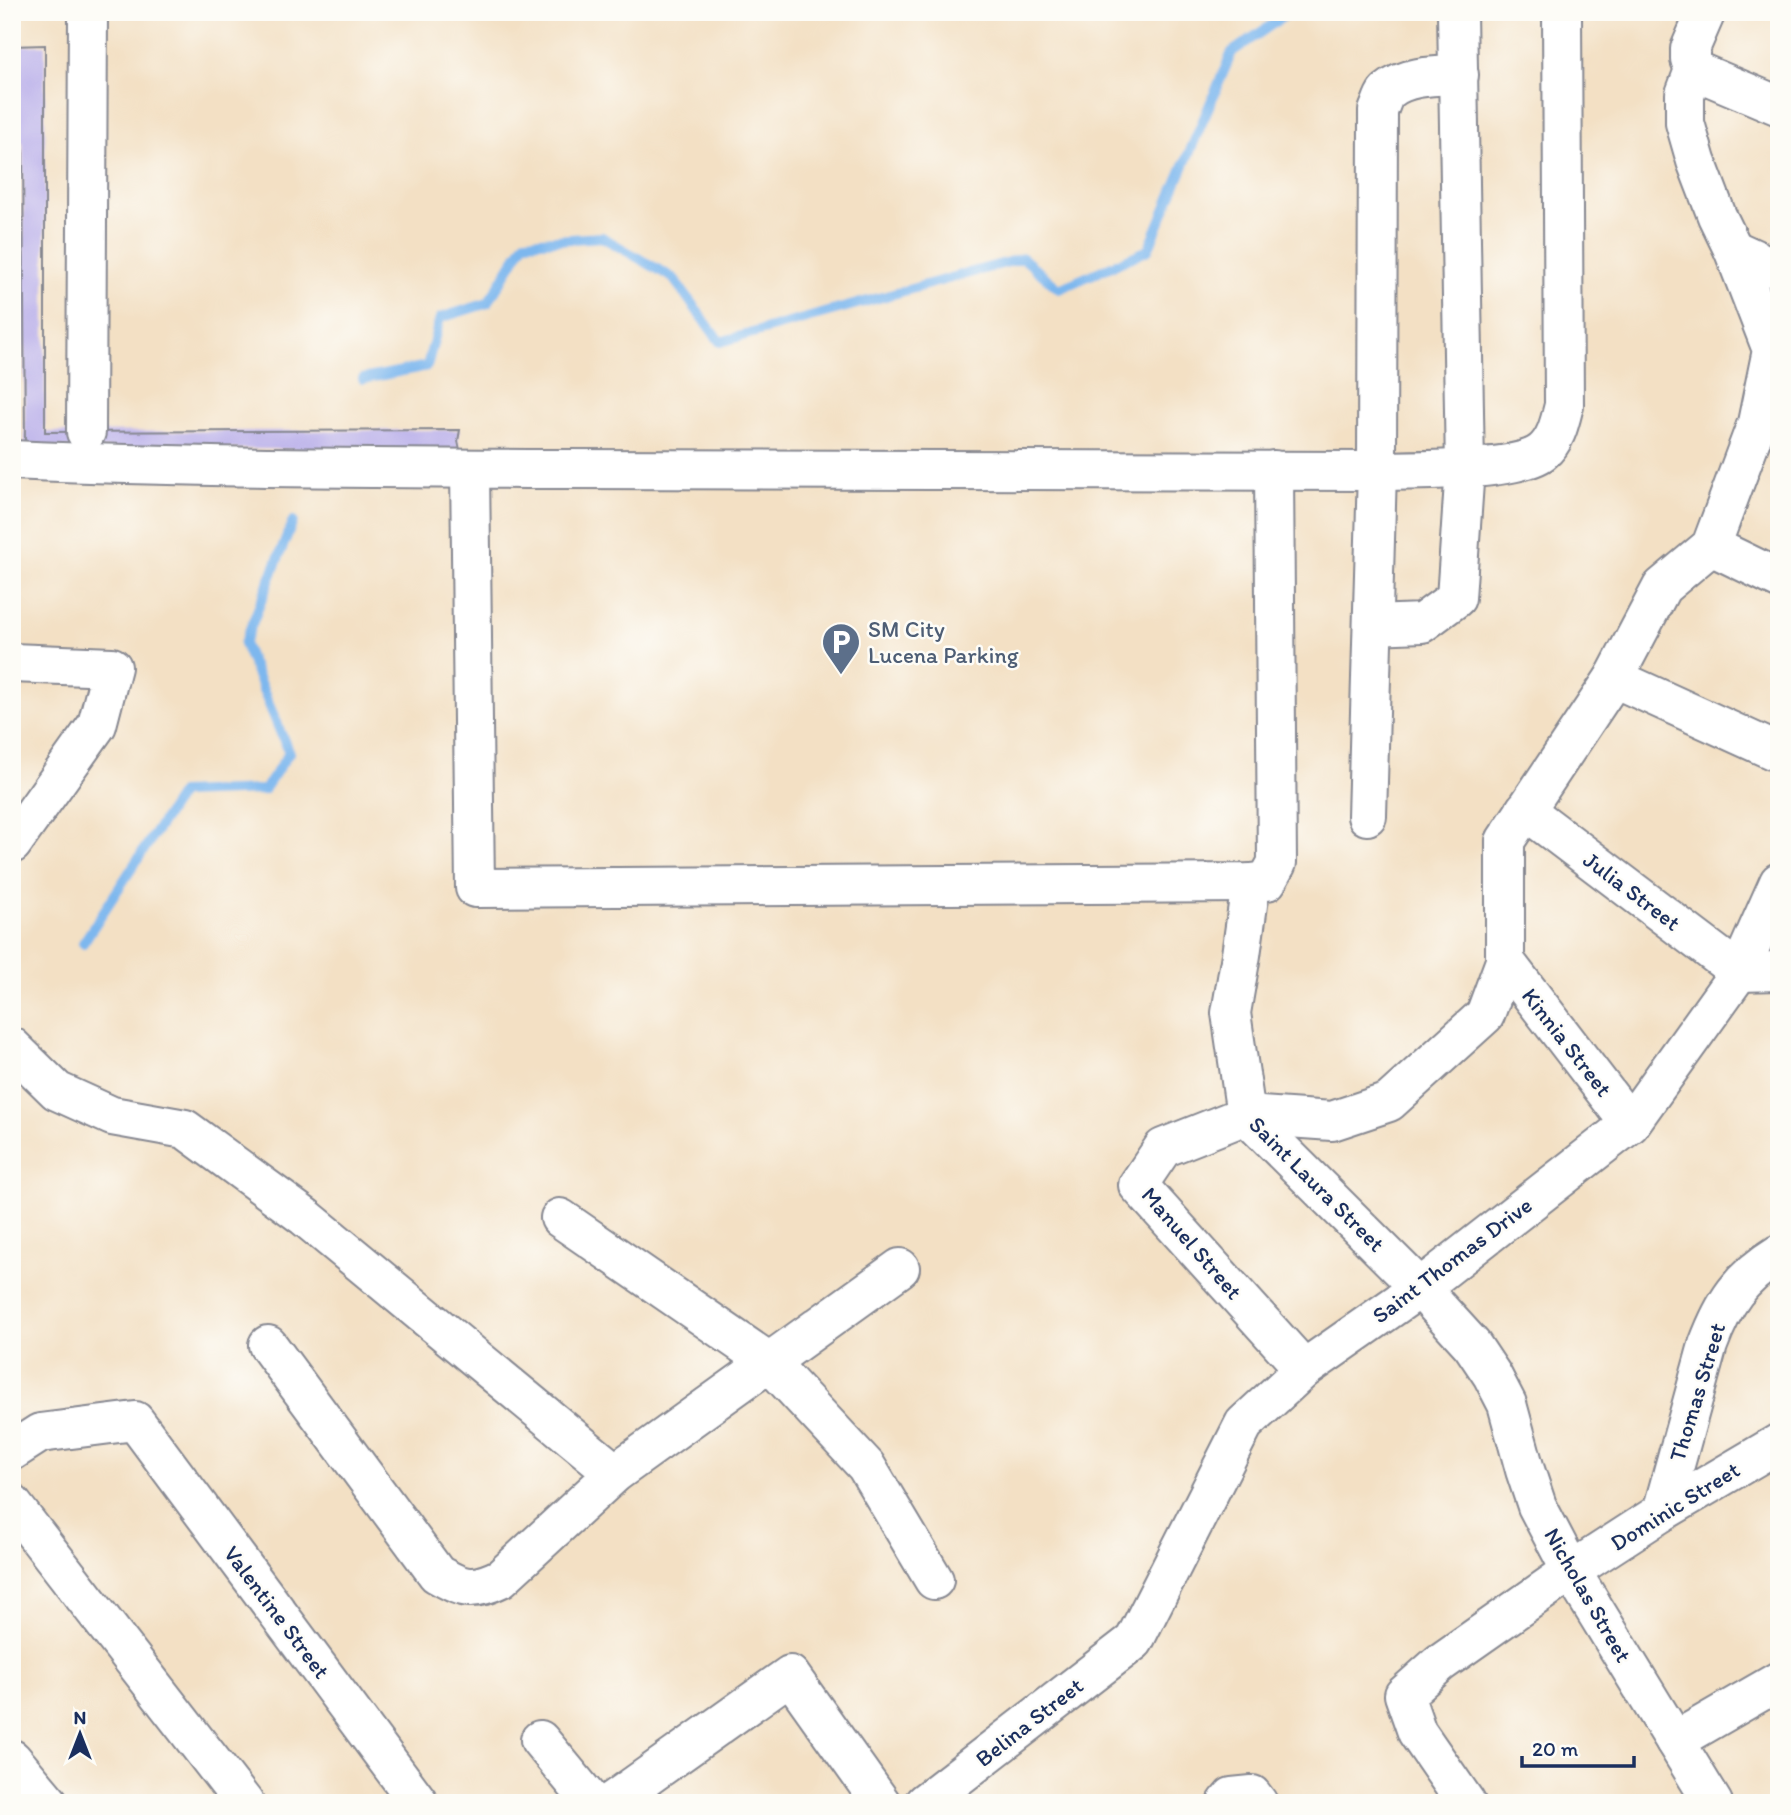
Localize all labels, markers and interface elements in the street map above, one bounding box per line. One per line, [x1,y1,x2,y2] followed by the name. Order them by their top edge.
[868,615,1019,669] place label: SM City Lucena Parking
[820,621,862,676] parking icon: SM City Lucena Parking
[1578,845,1686,937] street label: Julia Street
[1516,982,1618,1102] street label: Kinnia Street
[1243,1110,1391,1258] street label: Saint Laura Street
[1136,1181,1249,1305] street label: Manuel Street
[1366,1191,1538,1329] street label: Saint Thomas Drive
[1663,1319,1731,1465] street label: Thomas Street
[1605,1455,1745,1557] street label: Dominic Street
[1538,1523,1638,1667] street label: Nicholas Street
[218,1540,336,1684] street label: Valentine Street
[970,1671,1089,1773] street label: Belina Street
[46,1700,116,1770] north arrow
[74,1706,86,1729] text: N
[1522,1724,1634,1768] scale bar
[1532,1736,1579,1761] text: 20 m

